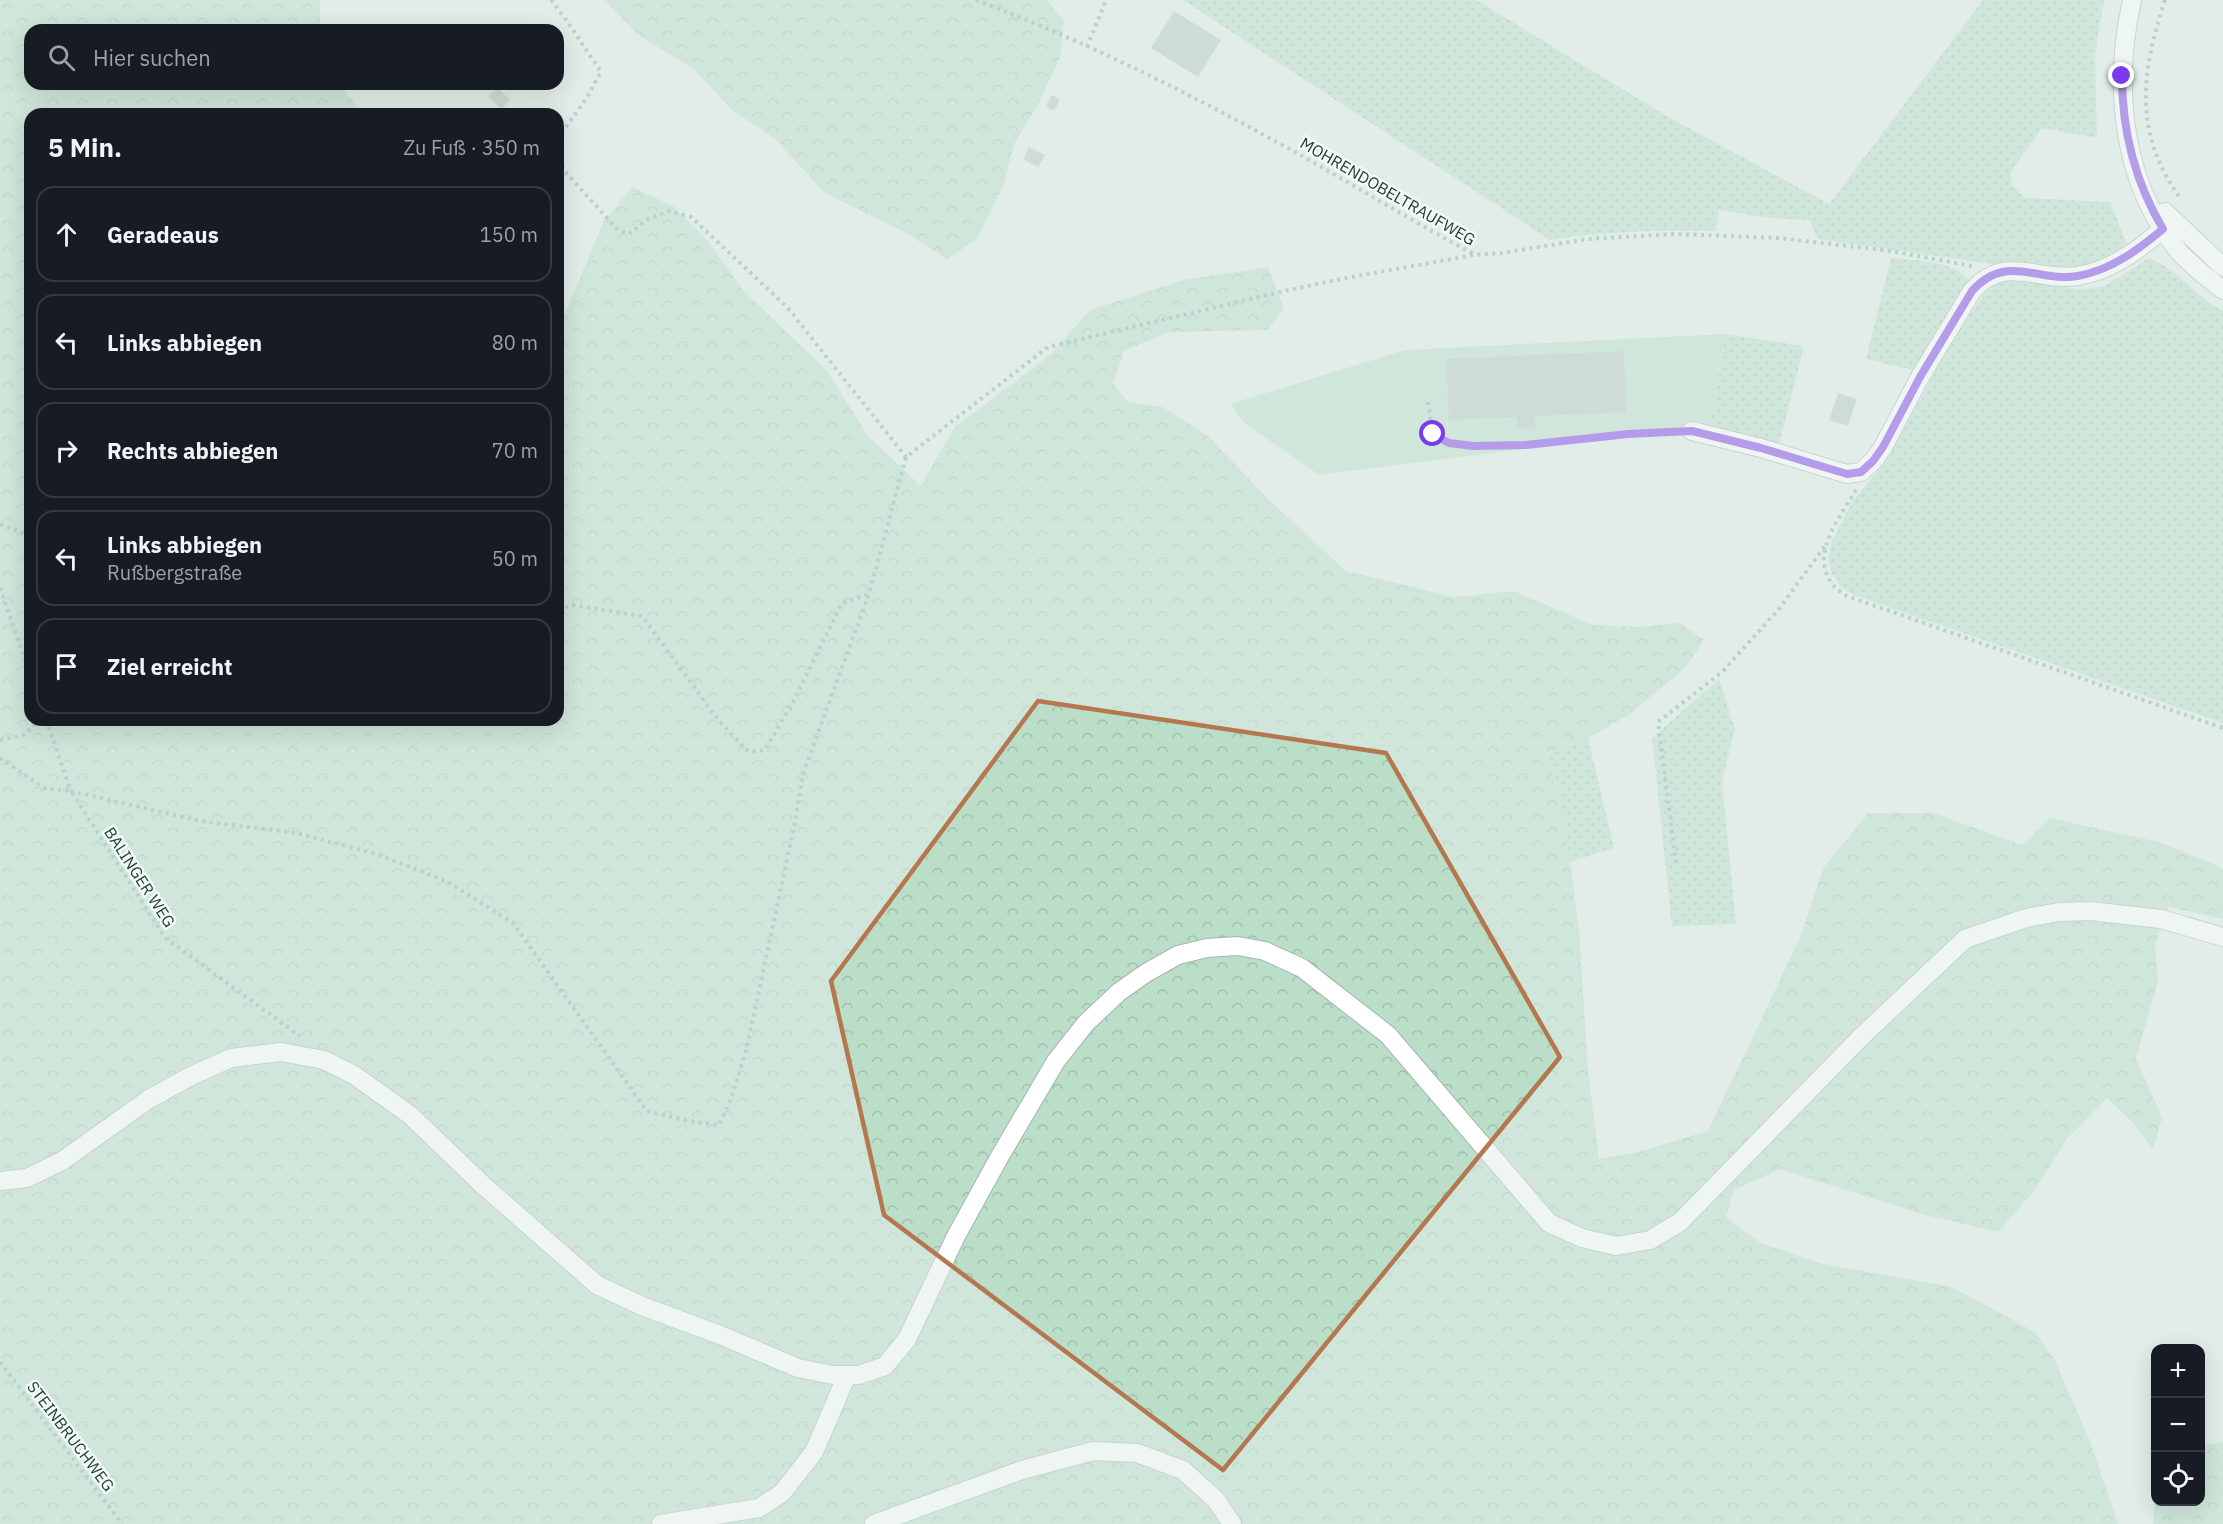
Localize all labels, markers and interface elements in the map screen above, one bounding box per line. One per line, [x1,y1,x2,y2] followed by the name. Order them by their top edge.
[24,24,564,90] search box
[45,41,78,74] icon: search
[93,43,211,72] text: Hier suchen
[2108,62,2134,88] route end
[48,130,122,164] text: 5 Min.
[1297,133,1479,249] street label: MOHRENDOBELTRAUFWEG
[403,134,540,161] text: Zu Fuß · 350 m
[50,218,83,251] icon: ahead
[107,220,219,249] text: Geradeaus
[480,221,538,248] text: 150 m
[50,326,83,359] icon: left
[107,328,262,357] text: Links abbiegen
[492,329,538,356] text: 80 m
[1419,420,1445,446] route start
[50,434,83,467] icon: right
[107,436,278,465] text: Rechts abbiegen
[492,437,538,464] text: 70 m
[107,530,262,559] text: Links abbiegen
[50,542,83,575] icon: left
[492,545,538,572] text: 50 m
[107,559,242,586] text: Rußbergstraße
[50,650,83,683] icon: arrive
[107,652,232,681] text: Ziel erreicht
[100,823,180,931] street label: BALINGER WEG
[2151,1344,2205,1506] map controls
[2151,1344,2205,1398] button: +
[23,1377,119,1495] street label: STEINBRUCHWEG
[2151,1398,2205,1452] button: −
[2151,1452,2205,1506] button: locate

